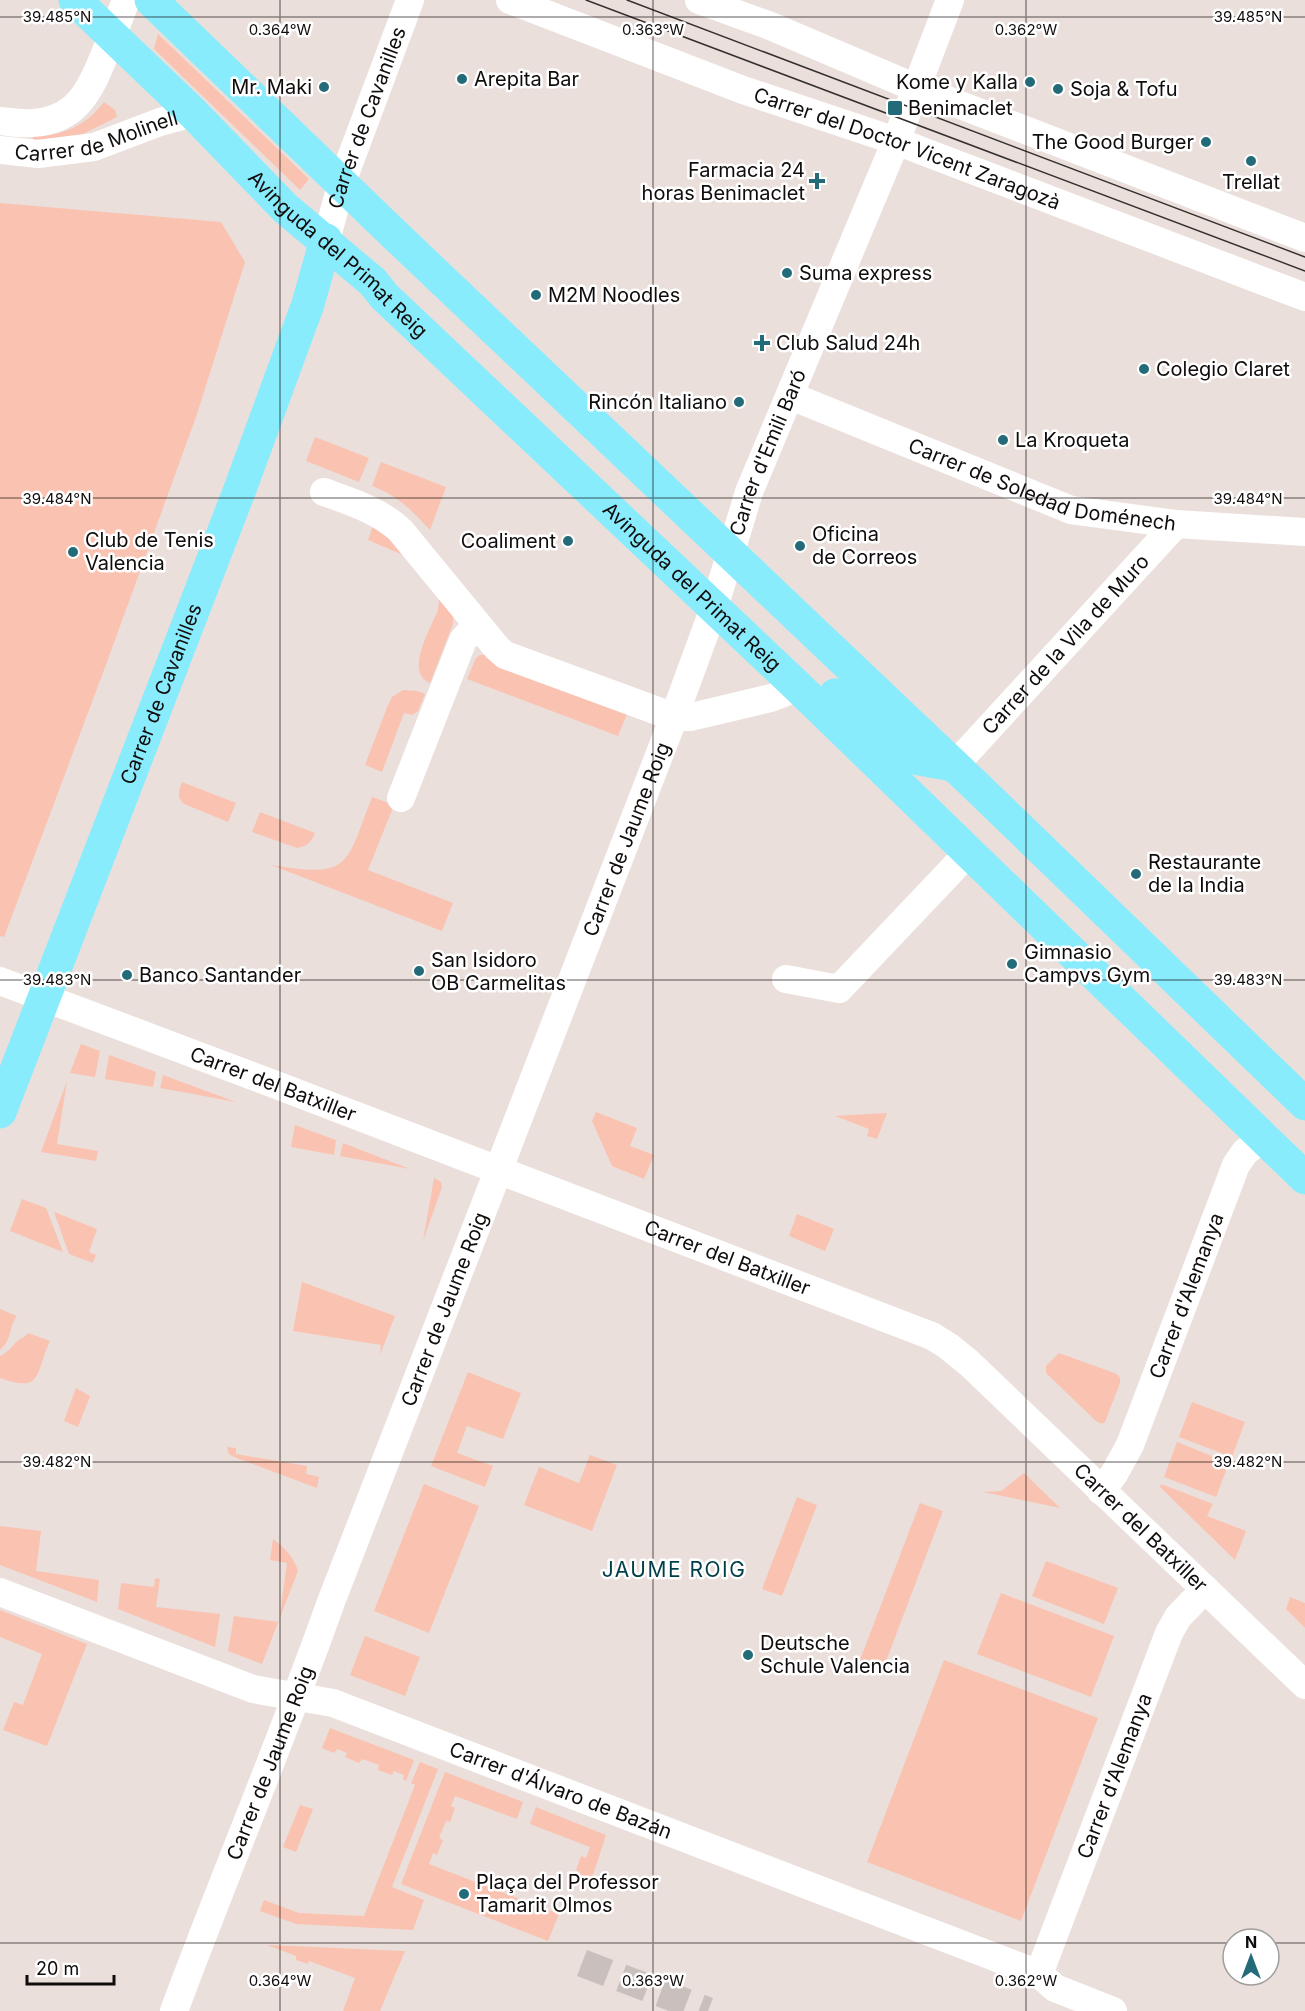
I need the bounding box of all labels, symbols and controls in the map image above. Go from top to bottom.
text: 39.485°N [23,7,91,26]
text: 39.485°N [1214,7,1282,26]
text: 0.364°W [249,20,312,39]
text: 0.363°W [622,20,684,39]
text: 0.362°W [995,20,1057,39]
street label: Carrer de Cavanilles [323,23,411,211]
place label: Arepita Bar [474,67,580,91]
place label: Kome y Kalla [896,70,1018,94]
marker: Arepita Bar [455,72,469,86]
place label: Mr. Maki [231,75,312,99]
marker: Kome y Kalla [1023,75,1037,89]
place label: Soja & Tofu [1070,77,1178,101]
marker: Mr. Maki [317,80,331,94]
street label: Carrer del Doctor Vicent Zaragozà [751,82,1064,215]
marker: Soja & Tofu [1051,82,1065,96]
place label: Benimaclet [908,96,1013,120]
marker: Benimaclet [886,99,904,117]
street label: Carrer de Molinell [14,106,180,166]
place label: The Good Burger [1032,130,1194,154]
marker: The Good Burger [1199,135,1213,149]
marker: Trellat [1244,154,1258,168]
place label: Farmacia 24 horas Benimaclet [642,158,805,205]
street label: Avinguda del Primat Reig [243,166,433,343]
place label: Trellat [1222,170,1280,194]
marker: Farmacia 24 horas Benimaclet [810,174,824,188]
place label: Suma express [799,261,932,285]
marker: Suma express [780,266,794,280]
place label: M2M Noodles [548,283,680,307]
marker: M2M Noodles [529,288,543,302]
place label: Club Salud 24h [776,331,920,355]
marker: Club Salud 24h [753,334,771,352]
place label: Colegio Claret [1156,357,1290,381]
marker: Colegio Claret [1137,362,1151,376]
street label: Carrer d'Emili Baró [724,366,811,539]
place label: Rincón Italiano [588,390,727,414]
marker: Rincón Italiano [732,395,746,409]
place label: La Kroqueta [1015,428,1129,452]
street label: Carrer de Soledad Doménech [905,433,1178,536]
marker: La Kroqueta [996,433,1010,447]
text: 39.484°N [22,489,92,508]
text: 39.484°N [1213,489,1283,508]
street label: Avinguda del Primat Reig [598,497,786,676]
place label: Oficina de Correos [812,522,917,569]
place label: Club de Tenis Valencia [85,528,214,575]
place label: Coaliment [461,529,556,553]
marker: Coaliment [561,534,575,548]
marker: Oficina de Correos [793,539,807,553]
marker: Club de Tenis Valencia [66,545,80,559]
street label: Carrer de la Vila de Muro [977,549,1154,739]
street label: Carrer de Cavanilles [115,600,207,788]
street label: Carrer de Jaume Roig [578,739,675,940]
place label: Restaurante de la India [1148,850,1261,897]
marker: Restaurante de la India [1129,867,1143,881]
place label: Gimnasio Campvs Gym [1024,940,1150,987]
place label: San Isidoro OB Carmelitas [431,948,566,995]
marker: Gimnasio Campvs Gym [1005,957,1019,971]
place label: Banco Santander [139,963,302,987]
marker: San Isidoro OB Carmelitas [412,964,426,978]
marker: Banco Santander [120,968,134,982]
text: 39.483°N [23,970,91,989]
text: 39.483°N [1214,970,1282,989]
street label: Carrer del Batxiller [187,1042,360,1127]
street label: Carrer de Jaume Roig [396,1209,493,1410]
street label: Carrer d'Alemanya [1144,1210,1229,1382]
street label: Carrer del Batxiller [641,1215,814,1300]
text: 39.482°N [23,1452,91,1471]
text: 39.482°N [1214,1452,1282,1471]
street label: Carrer del Batxiller [1069,1458,1213,1597]
district label: JAUME ROIG [602,1557,746,1582]
place label: Deutsche Schule Valencia [760,1631,910,1678]
marker: Deutsche Schule Valencia [741,1648,755,1662]
street label: Carrer de Jaume Roig [221,1663,319,1863]
street label: Carrer d'Alemanya [1072,1690,1157,1862]
street label: Carrer d'Álvaro de Bazán [446,1737,675,1844]
place label: Plaça del Professor Tamarit Olmos [476,1870,659,1917]
marker: Plaça del Professor Tamarit Olmos [457,1887,471,1901]
north arrow [1221,1927,1281,1987]
text: N [1245,1932,1257,1952]
scale bar [27,1948,114,1986]
text: 20 m [36,1958,79,1979]
text: 0.364°W [249,1971,312,1990]
text: 0.363°W [622,1971,684,1990]
text: 0.362°W [995,1971,1057,1990]

